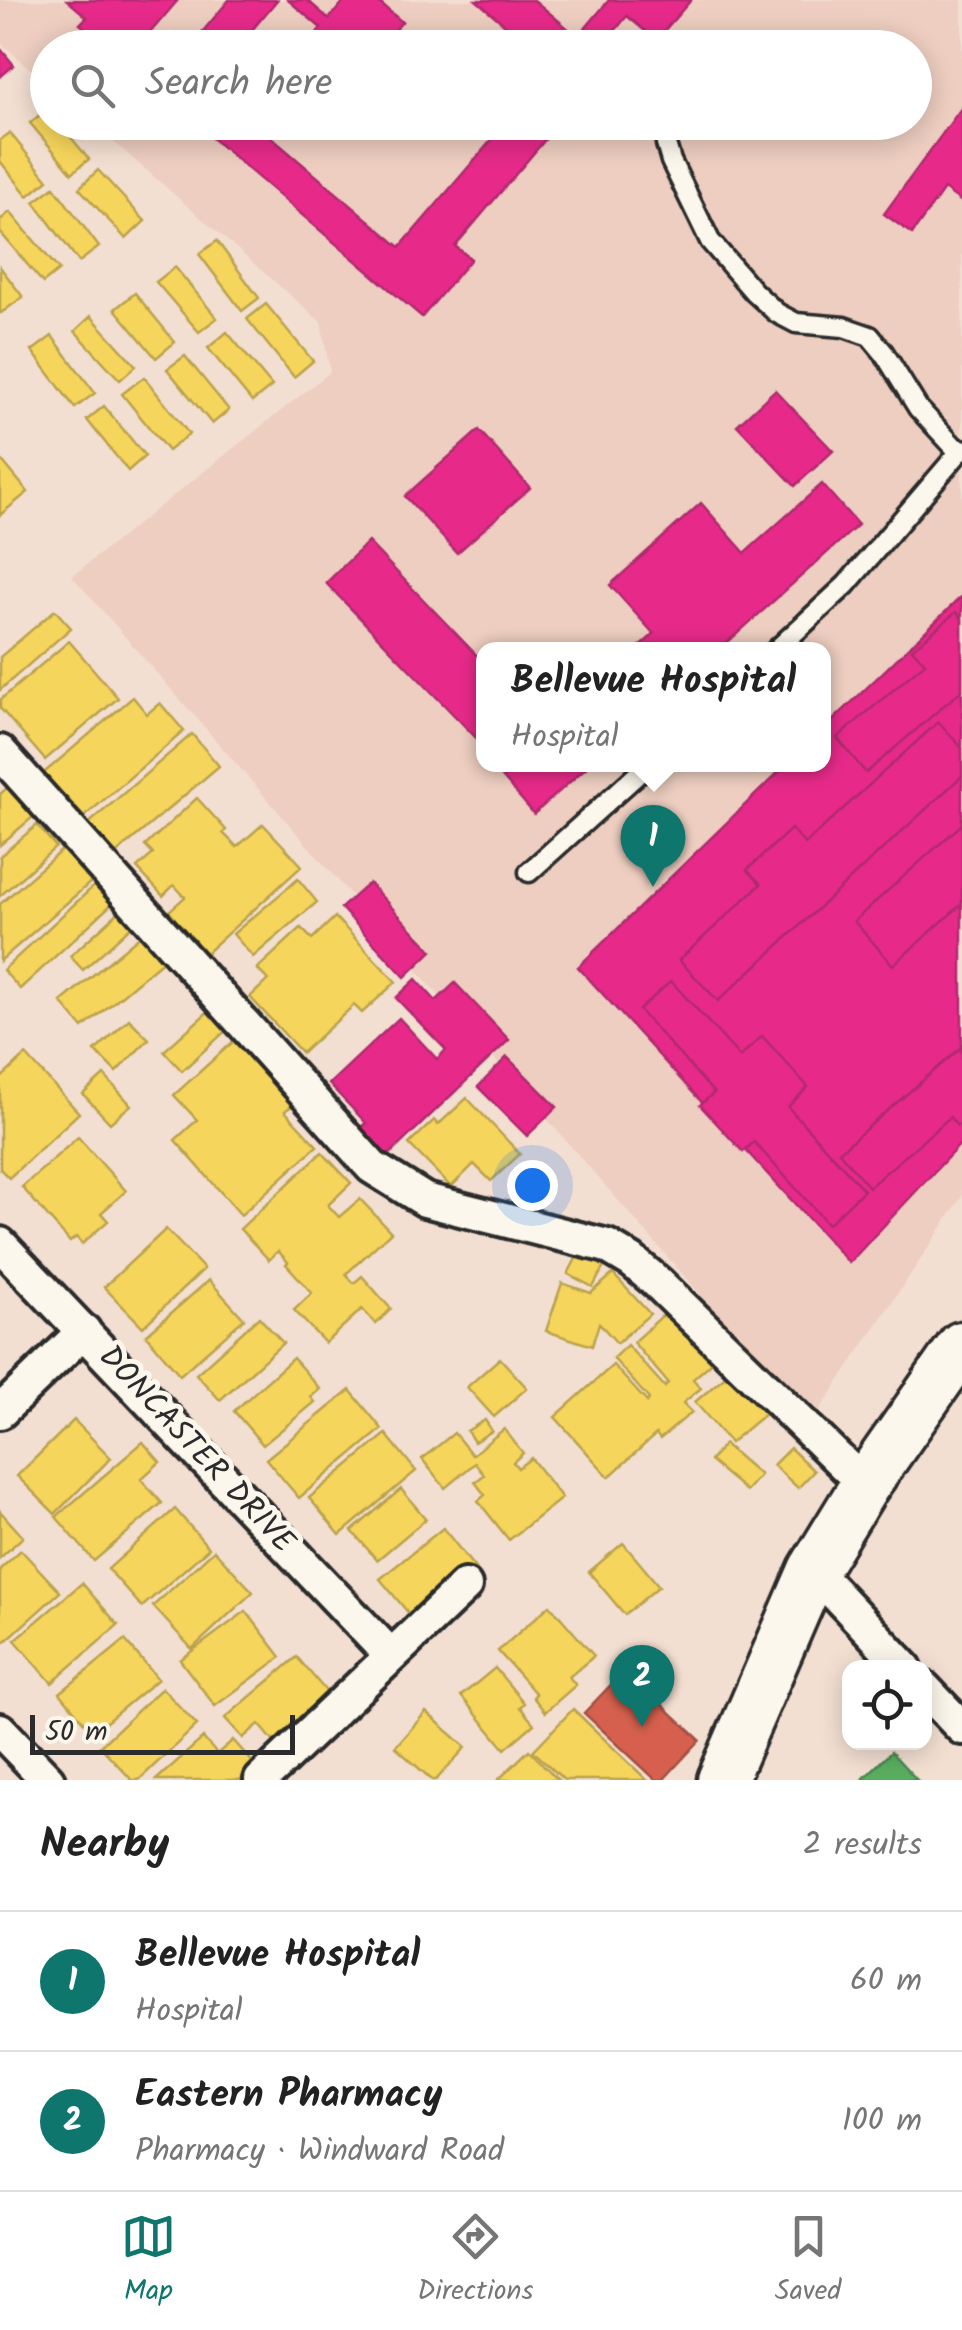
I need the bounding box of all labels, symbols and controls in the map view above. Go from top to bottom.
search box [30,30,932,140]
text: Search here [145,55,332,115]
icon: search [65,58,120,113]
popup [476,642,831,772]
text: Bellevue Hospital [511,652,796,712]
text: Hospital [511,712,618,763]
pin: 1 [620,804,686,887]
your location [507,1160,558,1211]
street label: DONCASTER DRIVE [85,1334,308,1567]
pin: 2 [610,1644,674,1727]
map controls [842,1660,932,1750]
button: locate [842,1660,932,1750]
scale bar [30,1710,295,1754]
text: 50 m [45,1710,108,1755]
text: Nearby [40,1812,169,1879]
text: 2 results [803,1820,922,1871]
text: Bellevue Hospital [135,1926,420,1986]
text: 1 [68,1956,77,2007]
text: 60 m [850,1956,922,2007]
text: Hospital [135,1986,243,2037]
text: Eastern Pharmacy [135,2066,442,2126]
text: 2 [63,2096,82,2147]
text: 100 m [842,2096,922,2147]
text: Pharmacy · Windward Road [135,2126,504,2177]
tab: Map [121,2209,176,2314]
tab: Directions [417,2209,533,2314]
tab: Saved [775,2209,841,2314]

